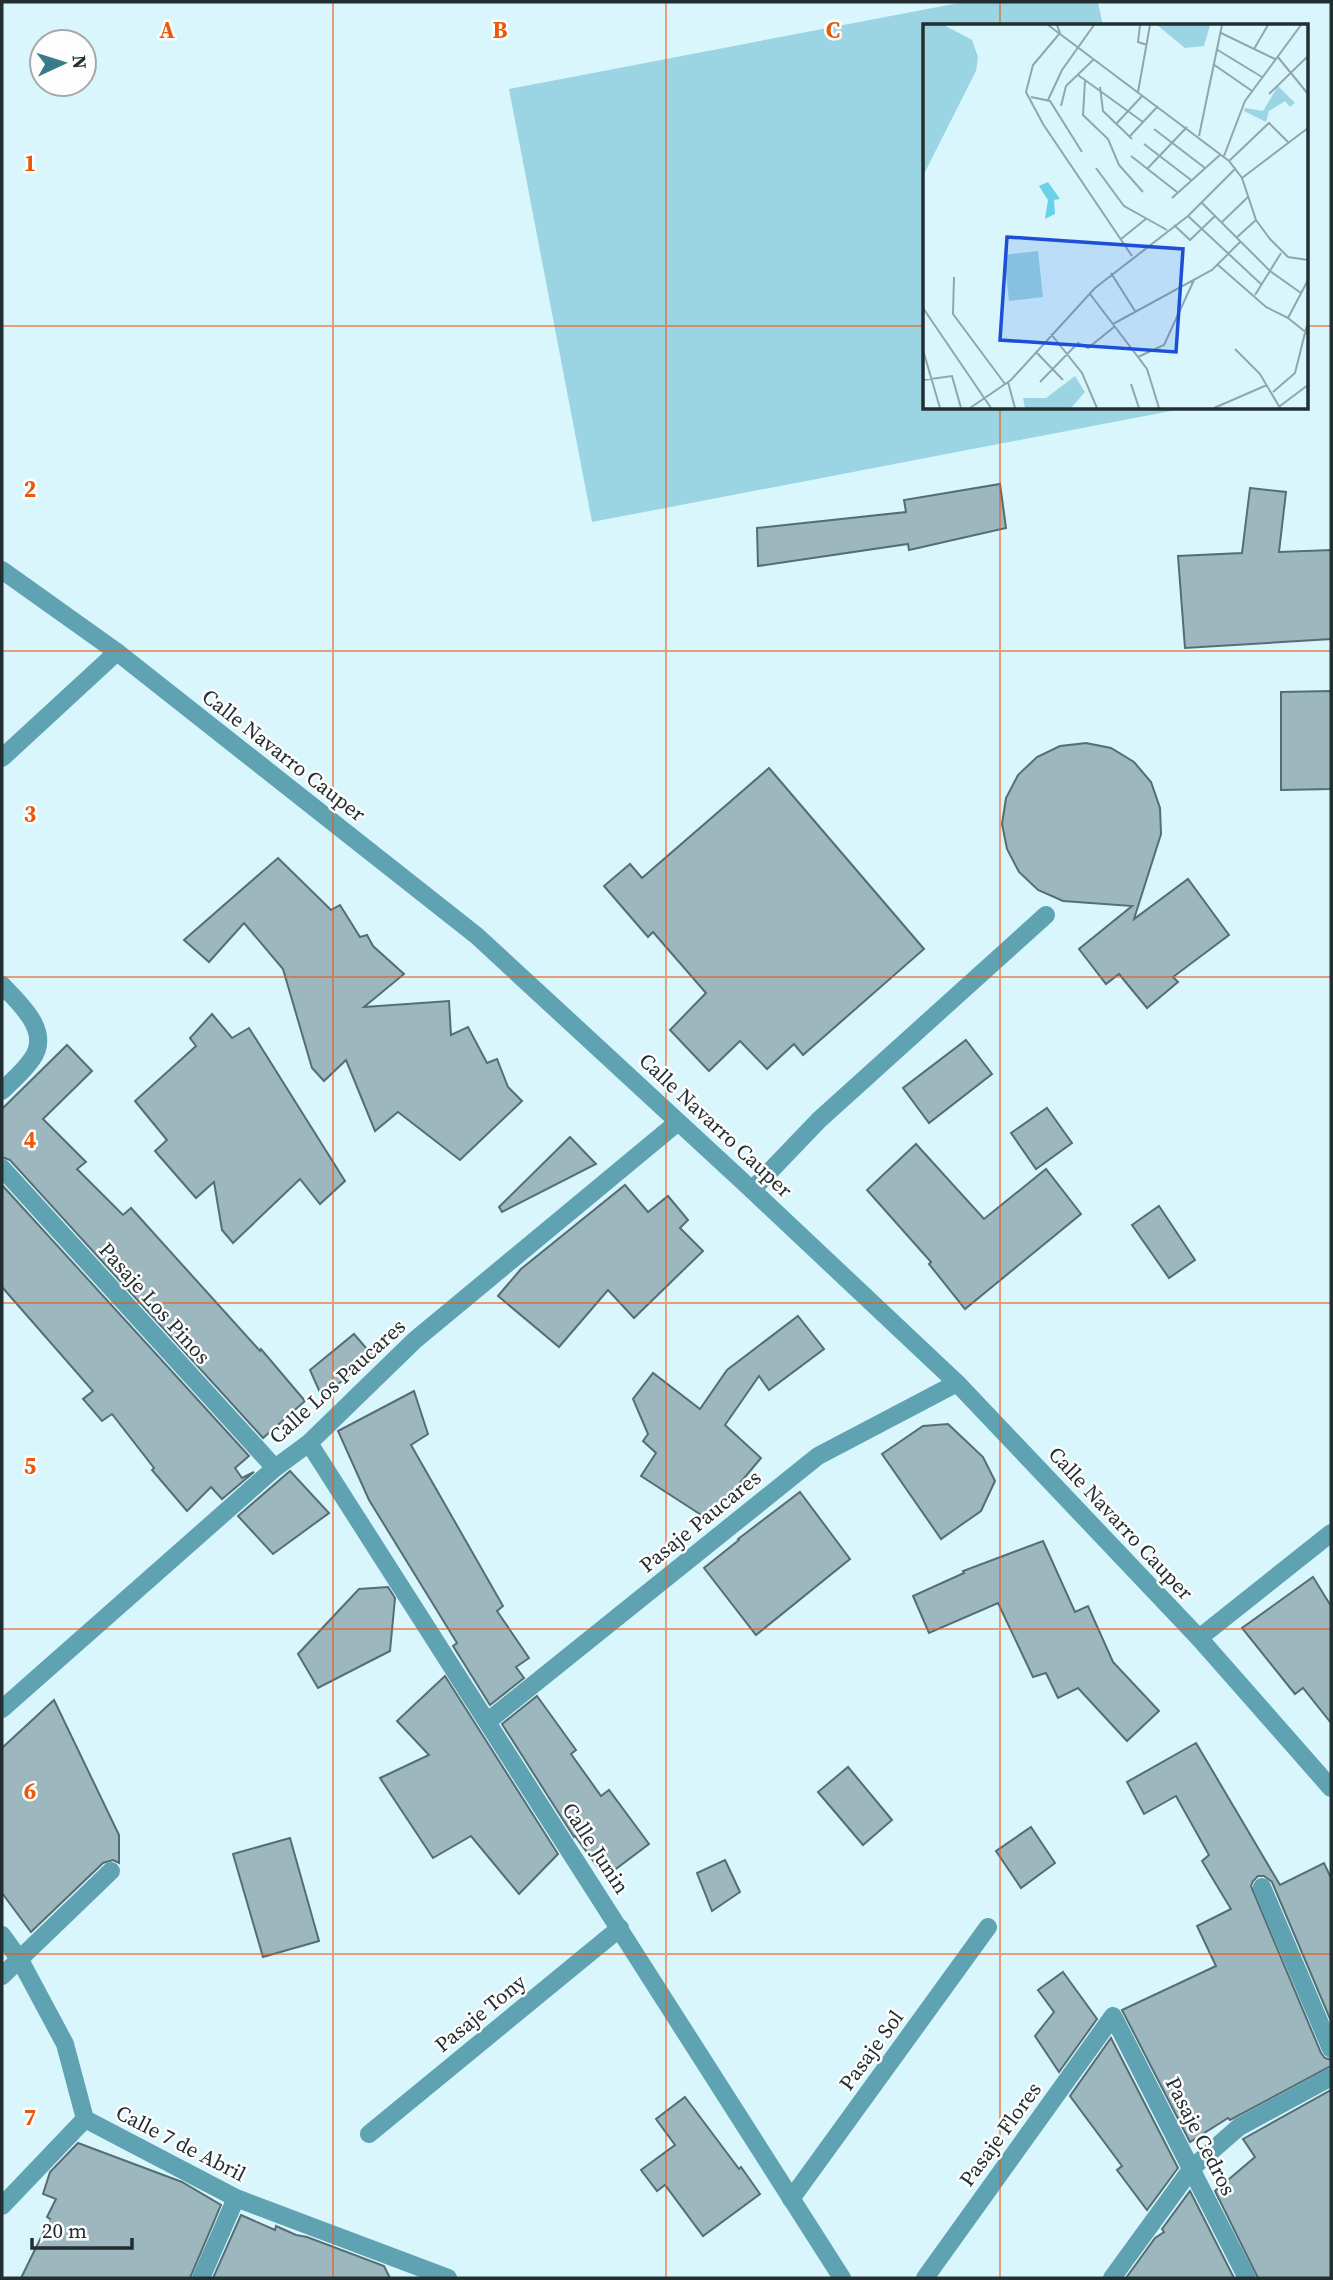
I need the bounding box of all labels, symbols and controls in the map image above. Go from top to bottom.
text: A [159,14,175,46]
text: B [493,14,508,46]
text: C [826,14,840,46]
inset map [923,24,1308,410]
north arrow [28,28,98,98]
text: N [67,54,93,70]
text: 1 [24,147,36,179]
text: 2 [24,473,36,505]
street label: Calle Navarro Cauper [196,682,372,828]
text: 3 [24,798,36,830]
street label: Calle Navarro Cauper [633,1046,799,1204]
text: 4 [24,1124,36,1156]
street label: Pasaje Los Pinos [93,1236,217,1370]
street label: Calle Los Paucares [262,1312,412,1450]
street label: Calle Navarro Cauper [1042,1440,1200,1606]
text: 5 [24,1450,36,1482]
street label: Pasaje Paucares [633,1463,767,1579]
text: 6 [24,1775,36,1807]
street label: Calle Junin [556,1797,636,1899]
street label: Pasaje Tony [428,1967,532,2059]
street label: Pasaje Sol [832,2004,910,2096]
street label: Pasaje Cedros [1159,2072,1243,2200]
street label: Pasaje Flores [952,2076,1048,2192]
street label: Calle 7 de Abril [111,2098,251,2188]
text: 7 [24,2101,36,2133]
scale bar [32,2206,131,2250]
text: 20 m [42,2216,87,2245]

